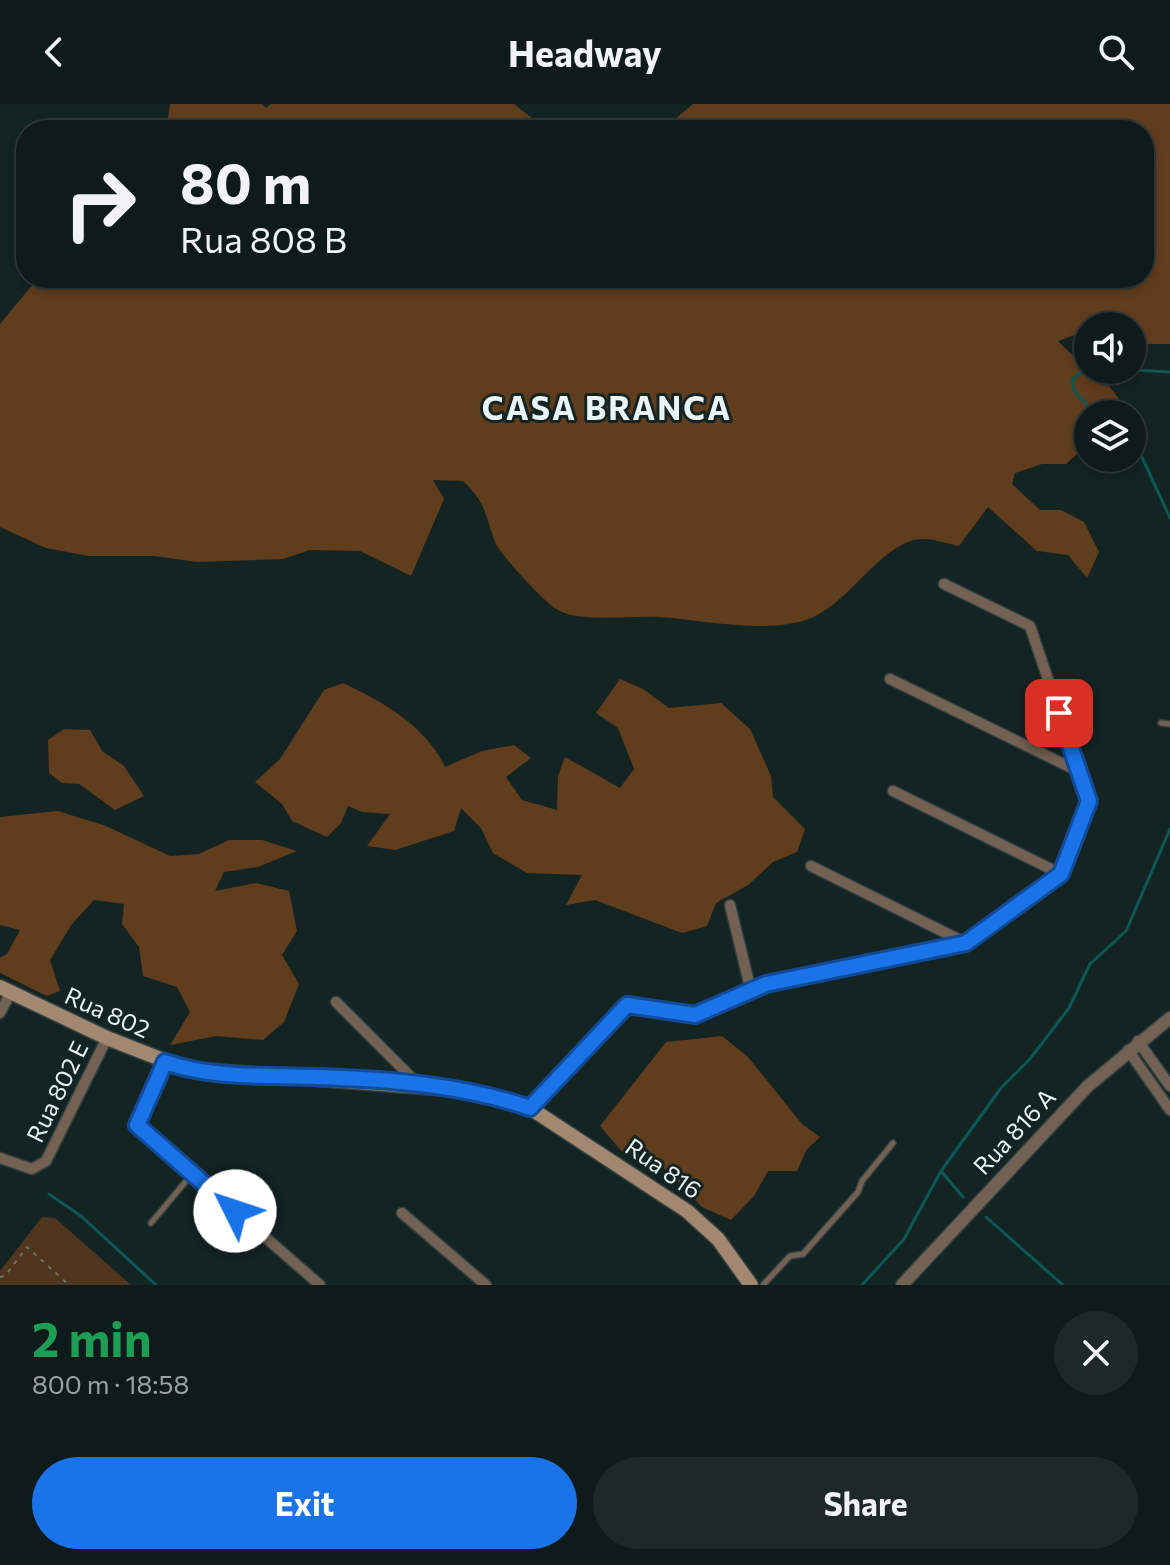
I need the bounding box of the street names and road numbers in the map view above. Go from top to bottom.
street label: Rua 802 [61,980,155,1043]
street label: Rua 802 E [20,1036,94,1147]
street label: Rua 816 A [967,1082,1061,1180]
street label: Rua 816 [620,1131,707,1204]

